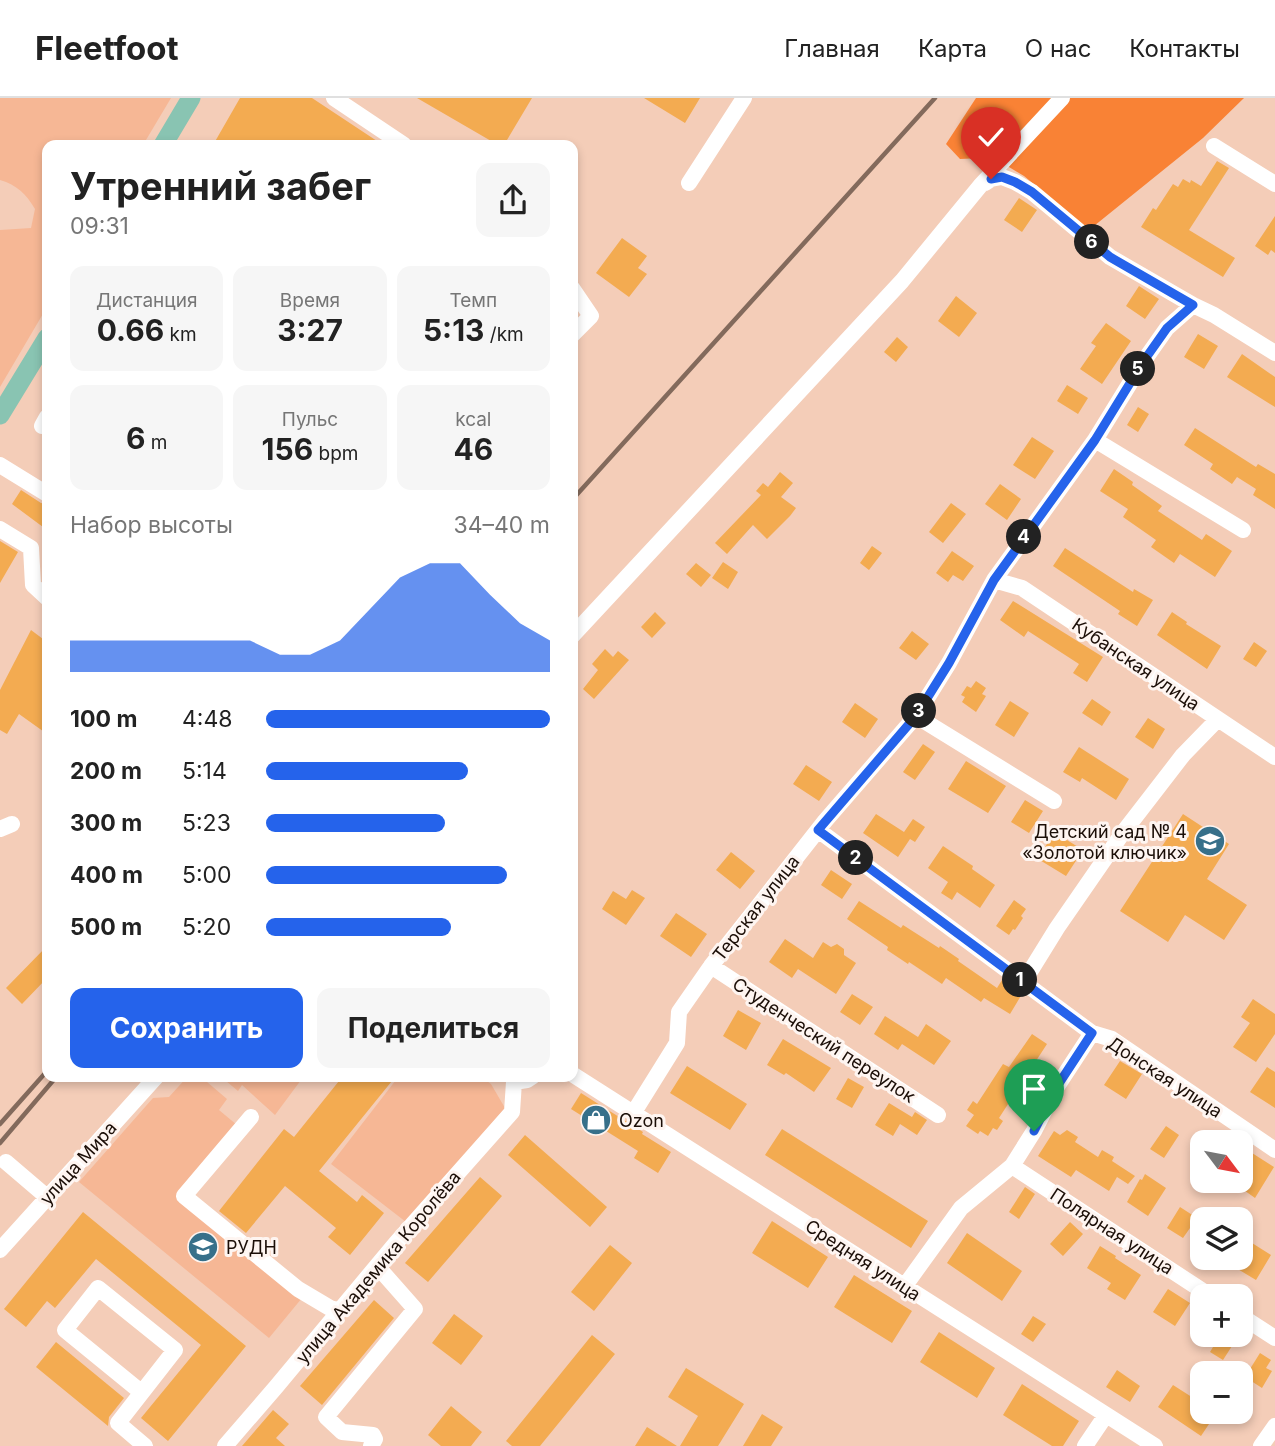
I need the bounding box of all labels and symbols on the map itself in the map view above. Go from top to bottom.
pin [961,107,1021,179]
pin: 6 [1074,225,1110,260]
pin: 5 [1120,352,1156,386]
pin: 4 [1006,520,1042,555]
street label: Кубанская улица [1068,614,1204,714]
pin: 3 [902,694,936,728]
place label: Детский сад № 4 «Золотой ключик» [1022,821,1187,863]
school or university icon: Детский сад № 4 «Золотой ключик» [1193,824,1227,858]
pin: 2 [838,840,874,876]
street label: Терская улица [708,851,804,965]
pin: 1 [1002,962,1038,998]
street label: Студенческий переулок [729,973,919,1107]
street label: Донская улица [1104,1032,1226,1122]
pin [1004,1059,1064,1131]
shop icon: Ozon [579,1103,613,1137]
place label: Ozon [619,1110,664,1131]
street label: улица Мира [35,1117,121,1209]
north arrow [1190,1130,1253,1194]
street label: улица Академика Королёва [291,1166,465,1368]
street label: Полярная улица [1047,1183,1177,1279]
street label: Средняя улица [802,1215,924,1305]
school or university icon: РУДН [186,1230,220,1264]
place label: РУДН [226,1237,277,1258]

